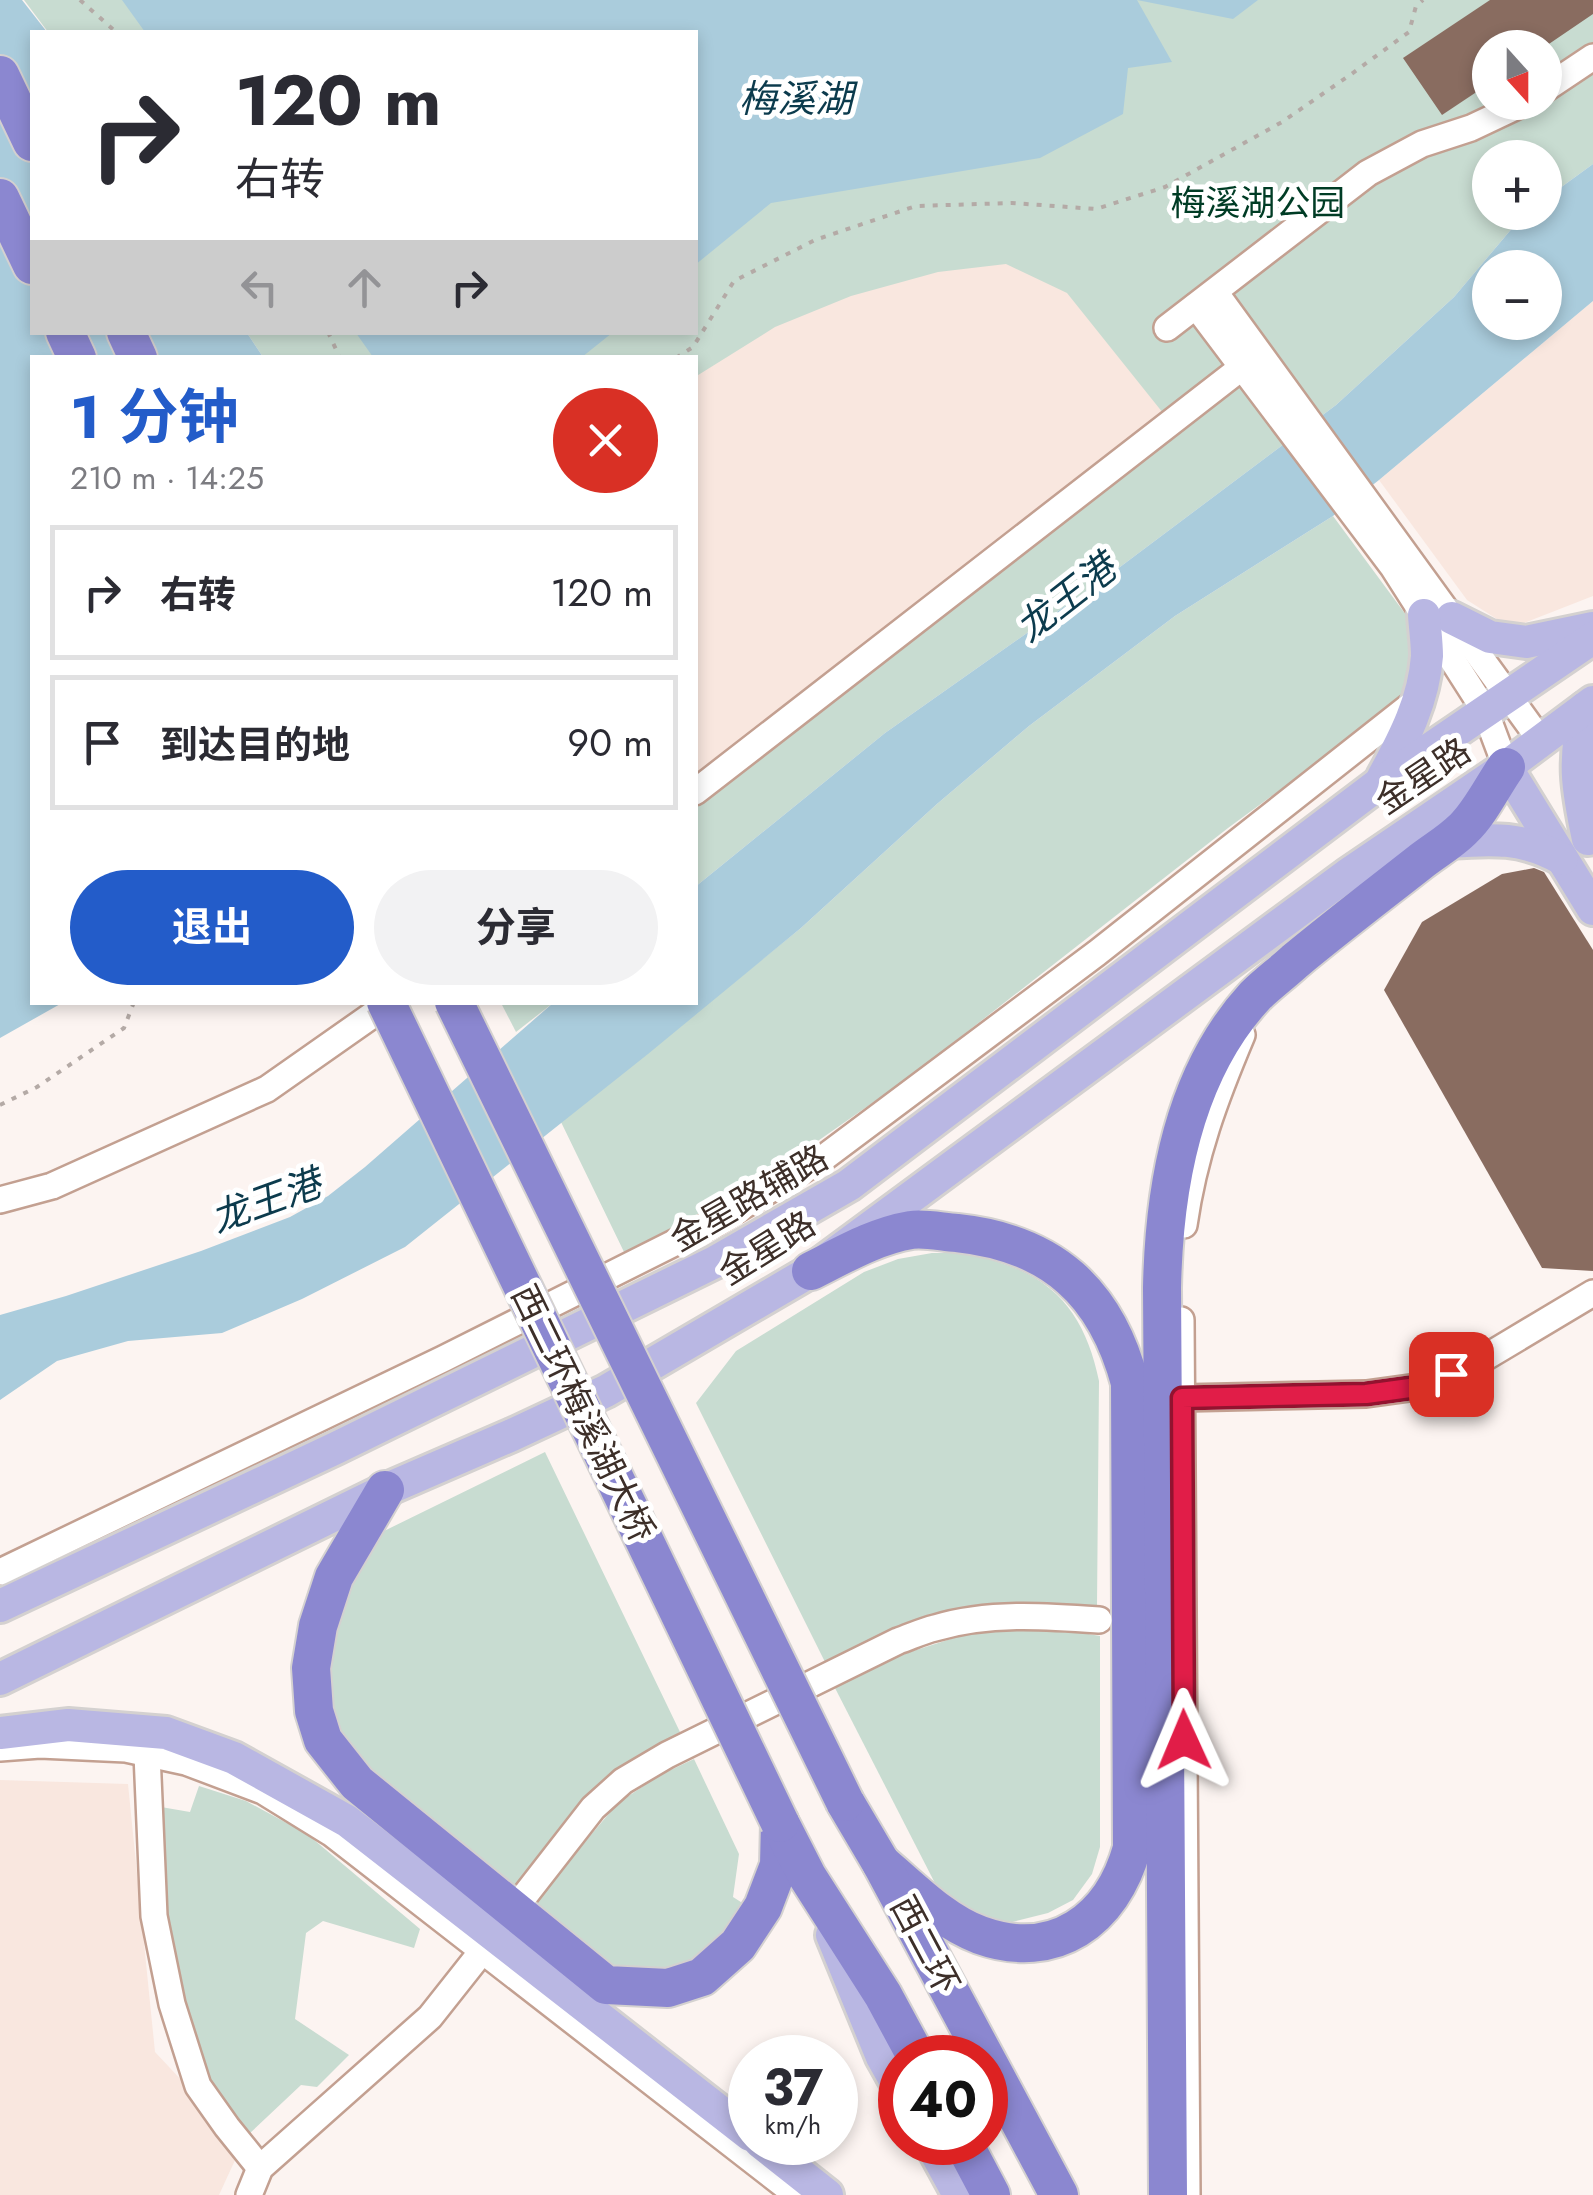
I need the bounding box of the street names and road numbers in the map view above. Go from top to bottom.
street label: 金星路 [1365,726,1481,826]
street label: 金星路辅路 [663,1136,835,1260]
street label: 金星路 [711,1202,823,1294]
street label: 西二环梅溪湖大桥 [499,1276,667,1550]
street label: 西二环 [878,1887,972,2003]

